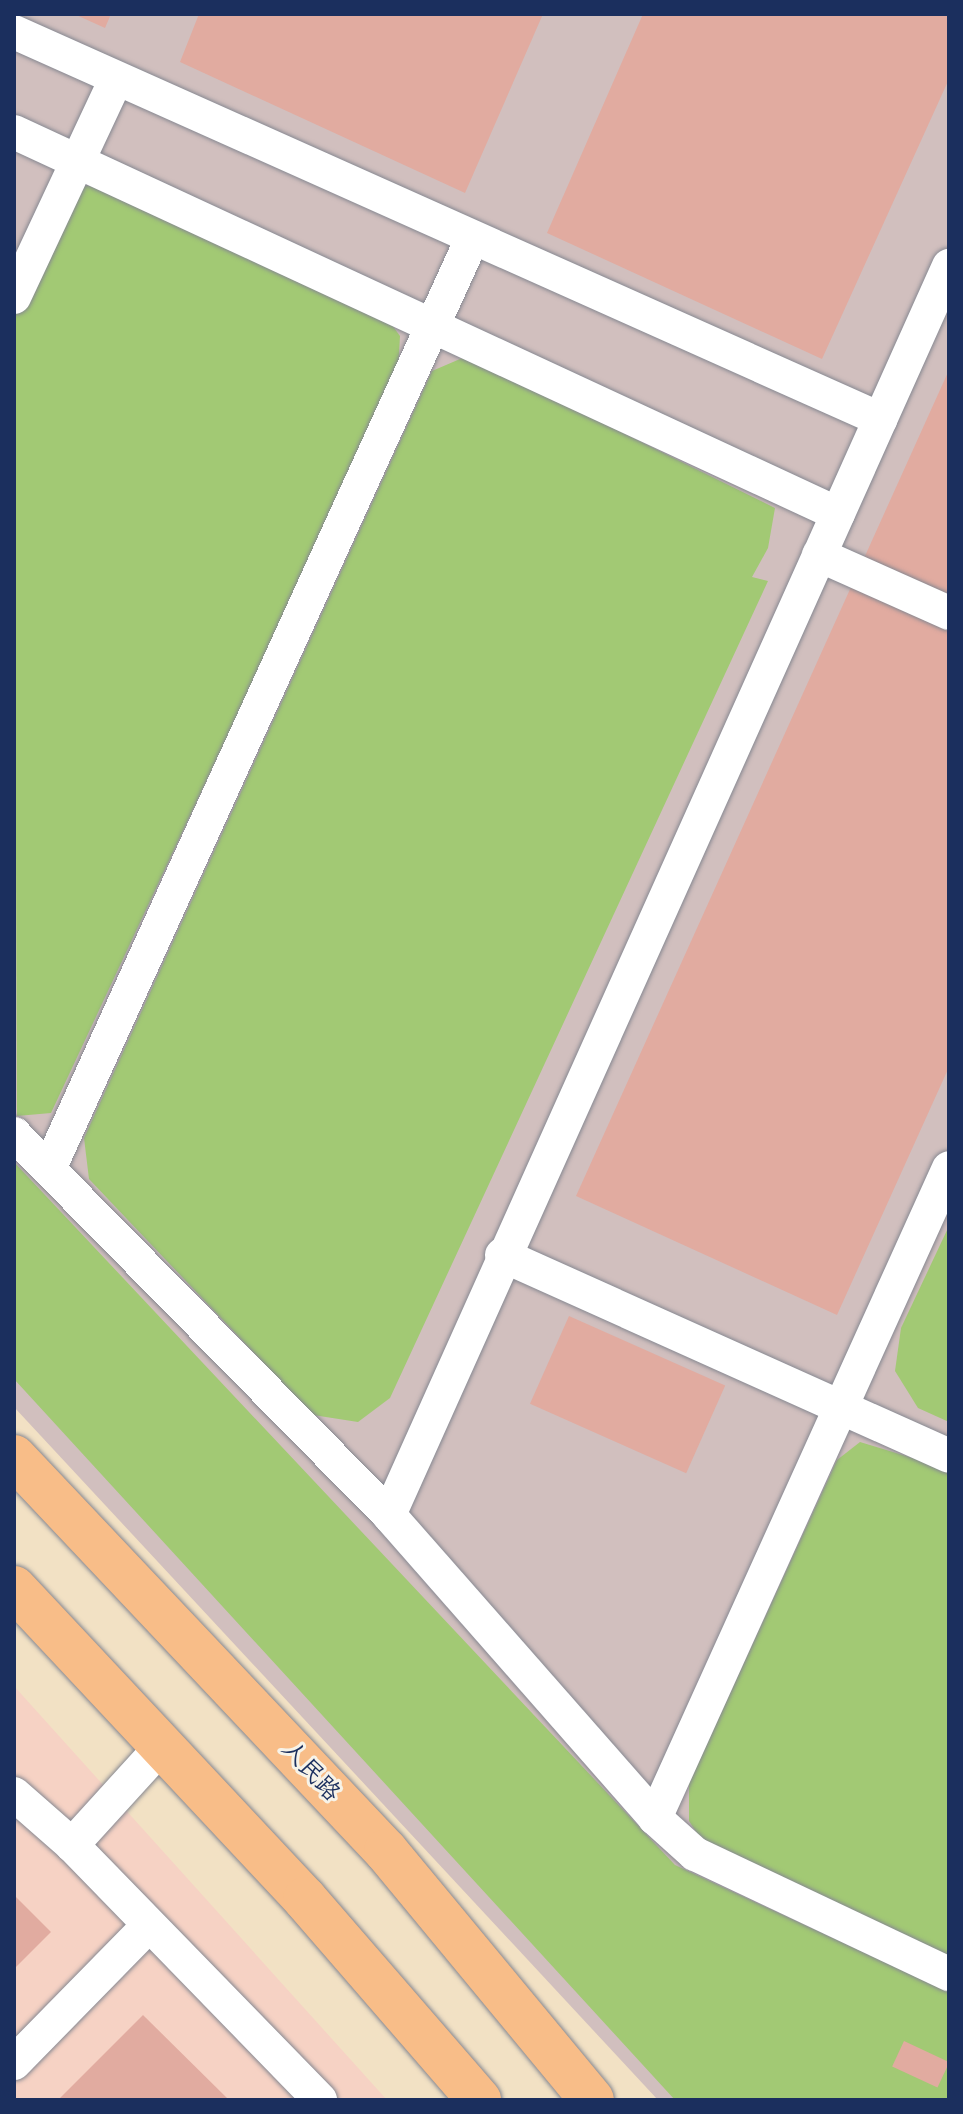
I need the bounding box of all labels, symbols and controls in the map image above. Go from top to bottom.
street label: 人民路 [276,1735,346,1807]

